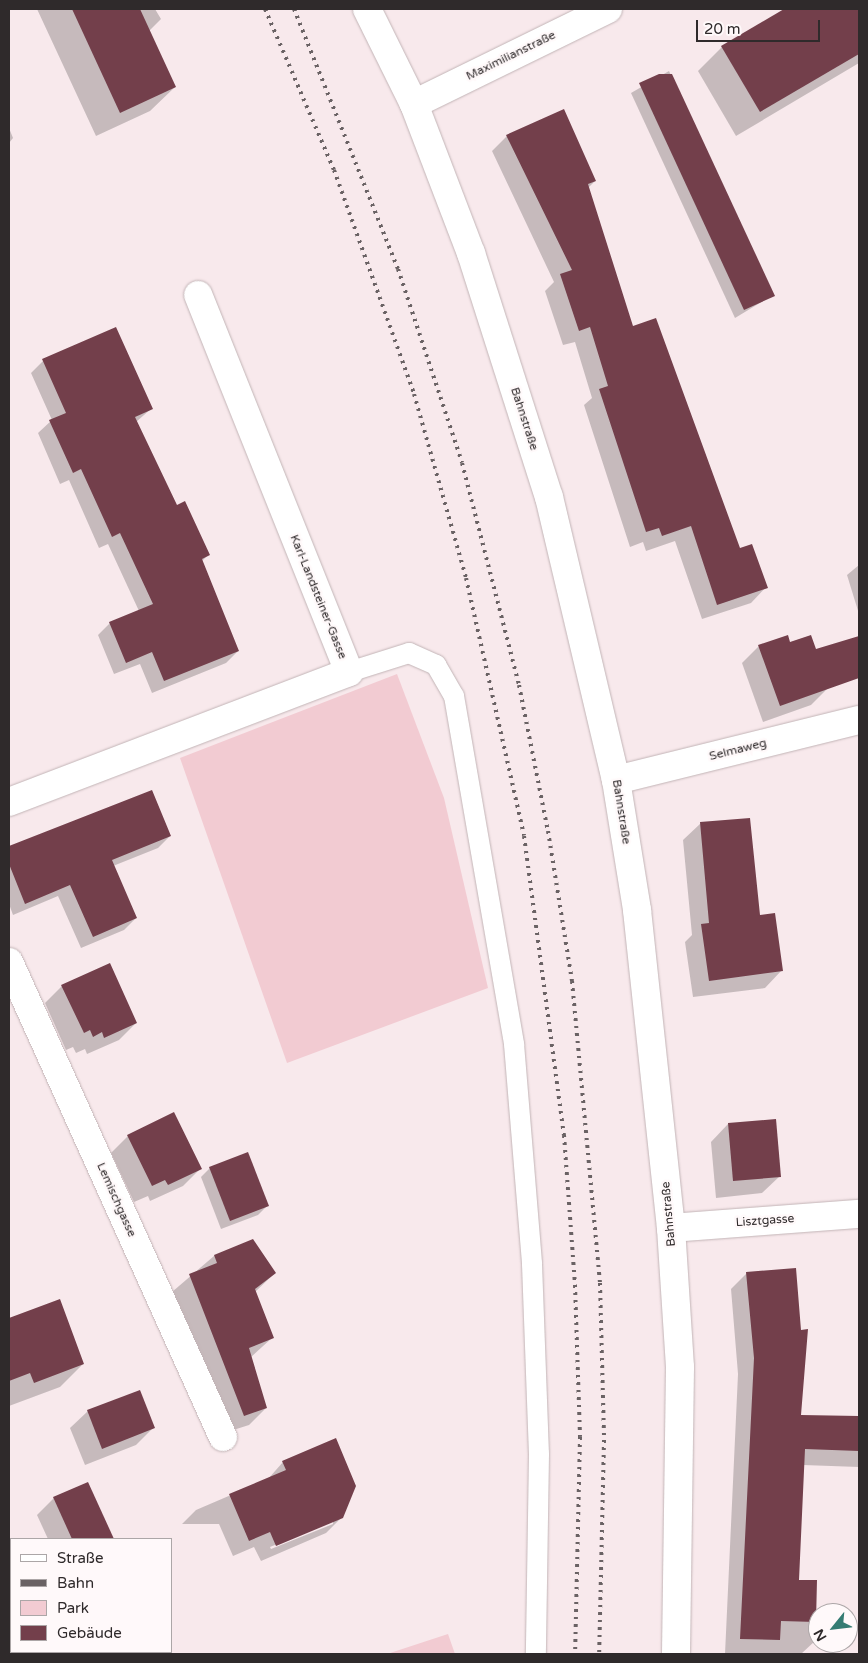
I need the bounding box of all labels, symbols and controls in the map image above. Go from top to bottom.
scale bar [698,10,822,42]
text: 20 m [704,20,741,38]
street label: Maximilianstraße [464,28,558,84]
street label: Bahnstraße [507,386,541,452]
street label: Karl-Landsteiner-Gasse [286,533,350,661]
street label: Selmaweg [708,736,768,764]
street label: Bahnstraße [609,779,633,845]
street label: Lemischgasse [93,1161,139,1239]
street label: Bahnstraße [659,1181,679,1247]
street label: Lisztgasse [735,1212,795,1230]
legend [10,1538,172,1653]
text: Straße [57,1549,103,1567]
text: Bahn [57,1574,94,1592]
text: Park [57,1599,89,1617]
north arrow [808,1603,858,1653]
text: Gebäude [57,1624,122,1642]
text: N [810,1626,830,1644]

